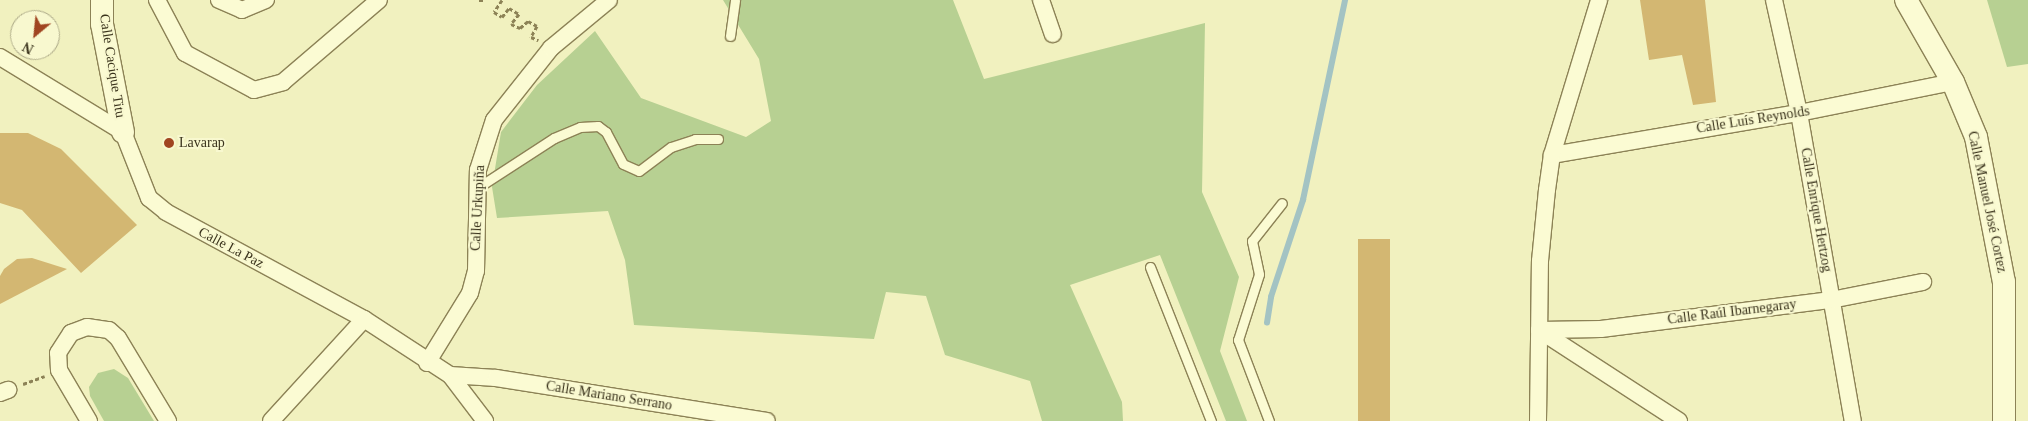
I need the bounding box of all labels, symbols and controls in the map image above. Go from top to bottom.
north arrow [10,10,60,60]
street label: Calle Cacique Titu [95,13,129,119]
text: N [20,39,36,57]
street label: Calle Luís Reynolds [1695,103,1811,137]
street label: Calle Manuel José Cortez [1964,130,2010,274]
place label: Lavarap [179,135,225,151]
marker: Lavarap [163,137,175,149]
street label: Calle Enrique Hertzog [1797,147,1835,273]
street label: Calle Urkupiña [467,165,489,251]
street label: Calle La Paz [195,224,267,272]
street label: Calle Raúl Ibarnegaray [1667,296,1797,328]
street label: Calle Mariano Serrano [545,378,673,414]

